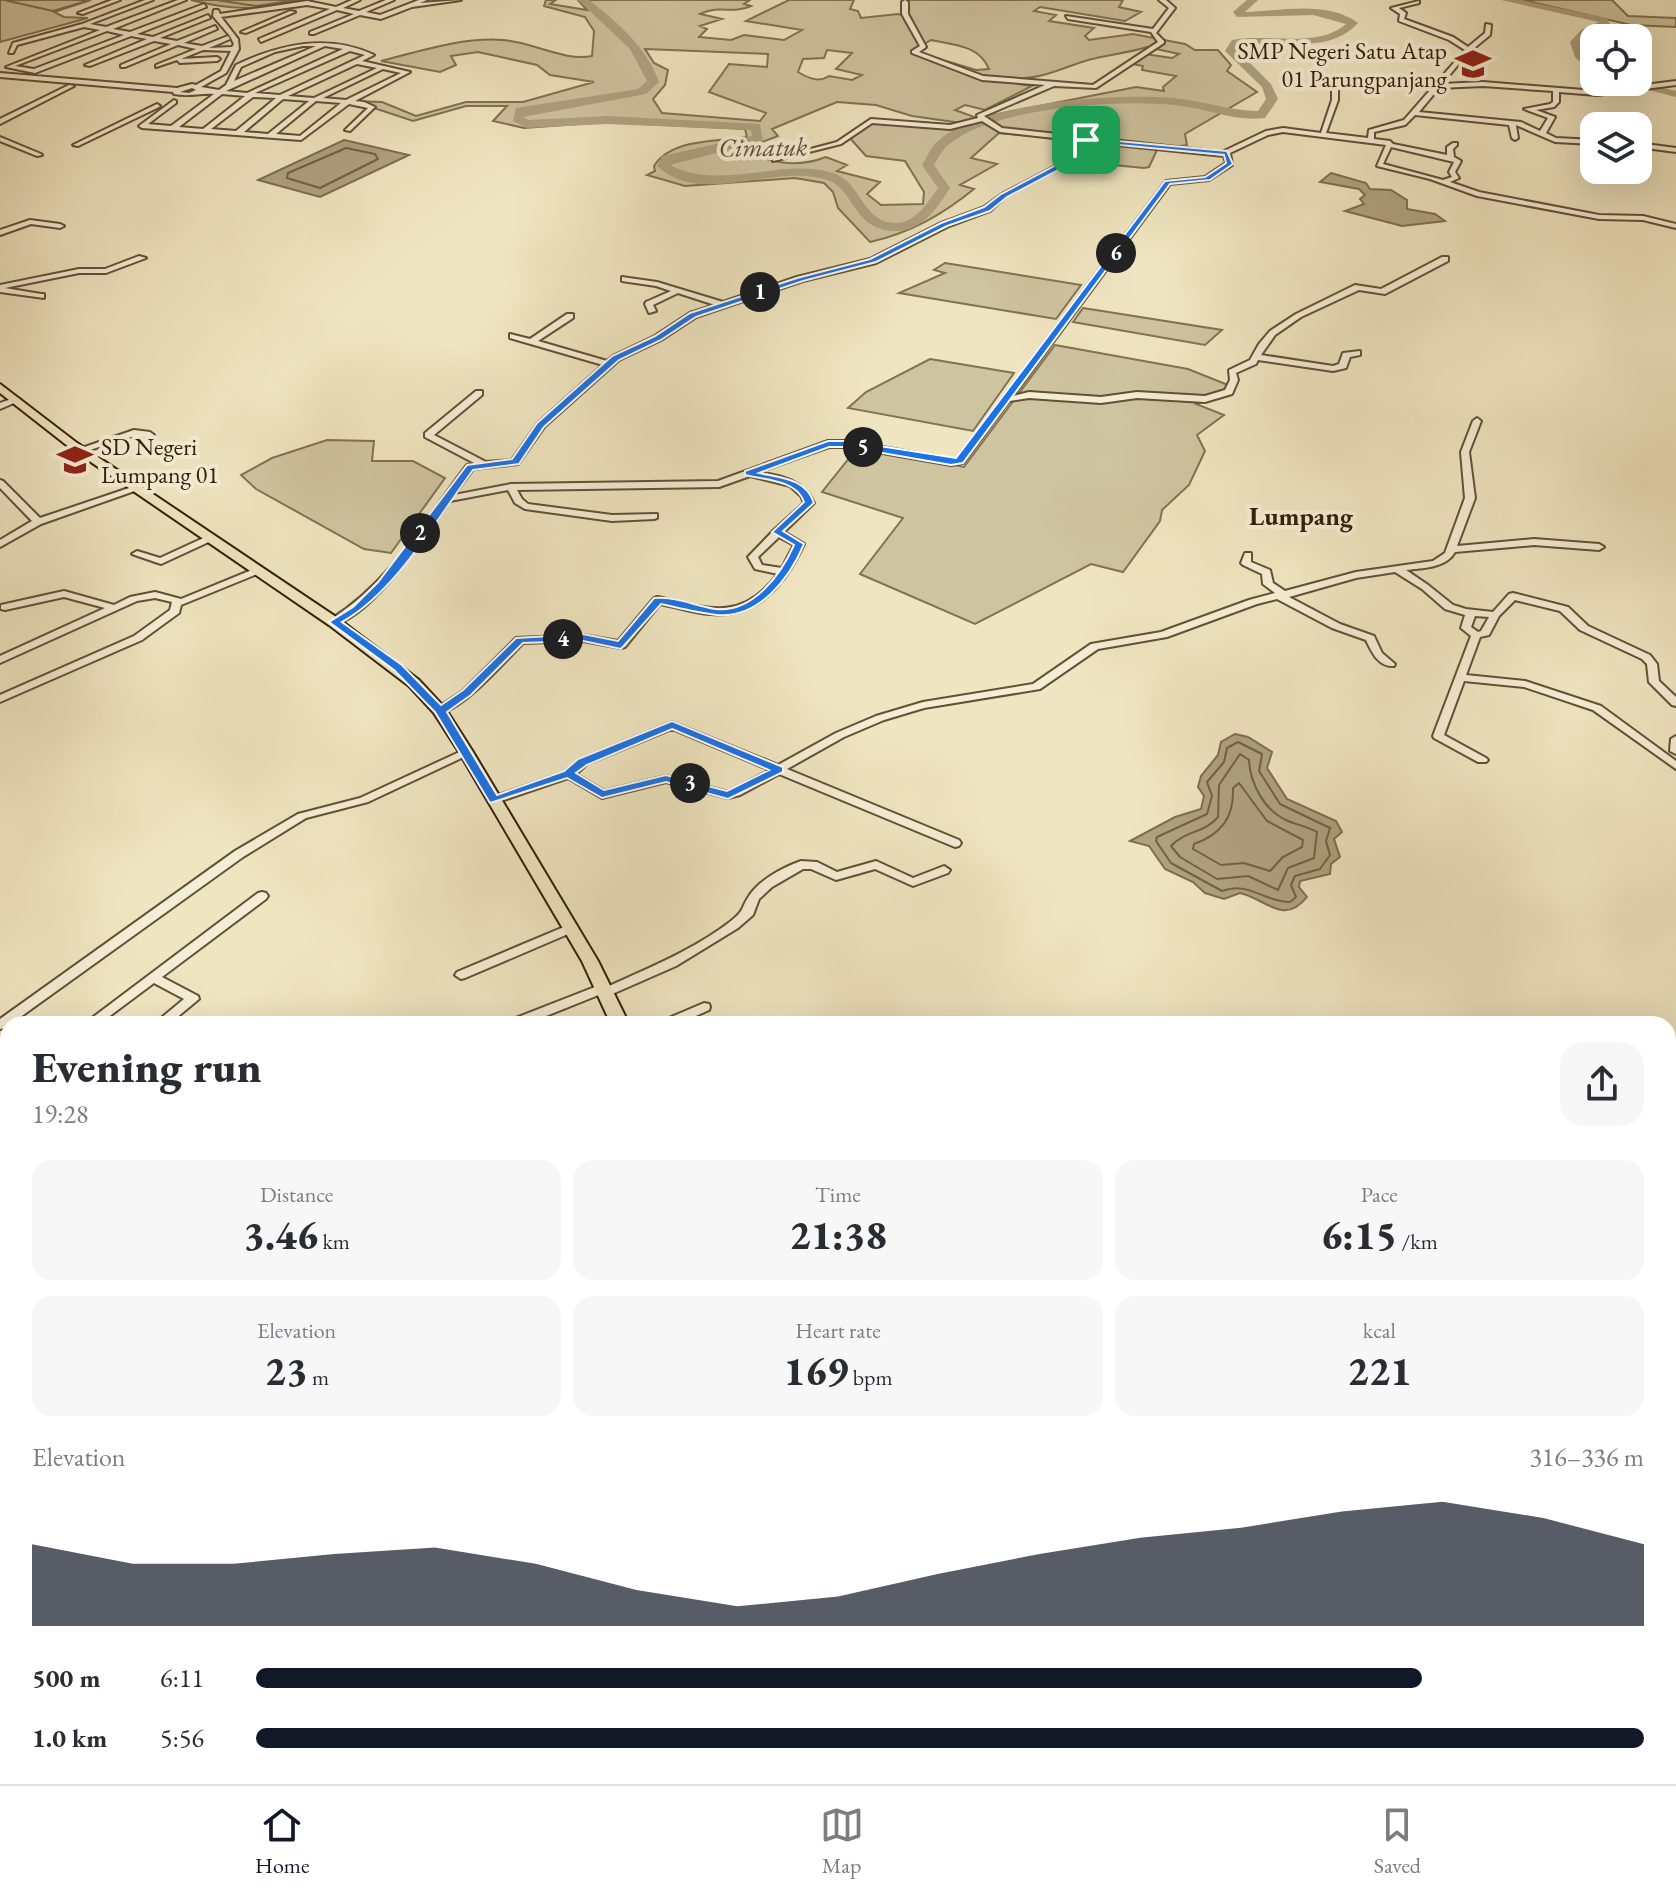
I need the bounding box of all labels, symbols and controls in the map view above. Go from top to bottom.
map controls [1580,24,1652,184]
button: locate [1580,24,1652,96]
place label: SMP Negeri Satu Atap 01 Parungpanjang [1237,35,1448,94]
school or university icon: SMP Negeri Satu Atap 01 Parungpanjang [1454,45,1492,83]
pin [1052,106,1120,174]
button: layers [1580,112,1652,184]
icon: arrive [1064,118,1108,162]
water label: Cimatuk [718,129,808,165]
pin: 6 [1096,233,1136,273]
text: 6 [1110,238,1122,267]
pin: 1 [740,272,780,312]
text: 1 [754,277,766,306]
pin: 5 [843,427,883,467]
place label: SD Negeri Lumpang 01 [101,431,219,490]
text: 5 [857,432,869,461]
school or university icon: SD Negeri Lumpang 01 [56,441,94,479]
district label: Lumpang [1249,499,1354,533]
pin: 2 [400,513,440,553]
text: 2 [414,518,426,547]
pin: 4 [543,619,583,659]
text: 4 [557,624,569,653]
pin: 3 [670,763,710,803]
text: 3 [684,768,696,797]
text: Evening run [32,1038,262,1095]
button: share [1560,1042,1644,1126]
text: 19:28 [32,1097,88,1131]
text: Distance [260,1180,333,1209]
text: Time [815,1180,861,1209]
text: Pace [1361,1180,1398,1209]
text: 3.46 [243,1209,318,1261]
text: 21:38 [789,1209,887,1261]
text: 6:15 [1321,1209,1397,1261]
text: km [318,1227,350,1256]
text: /km [1397,1227,1438,1256]
text: Elevation [257,1316,336,1345]
text: Heart rate [795,1316,881,1345]
text: kcal [1363,1316,1396,1345]
text: 23 [264,1345,308,1397]
text: 169 [783,1345,848,1397]
text: 221 [1347,1345,1412,1397]
text: m [308,1363,329,1392]
text: bpm [848,1363,893,1392]
text: Elevation [32,1440,126,1474]
text: 316–336 m [1529,1440,1644,1474]
text: 500 m [32,1661,100,1695]
text: 6:11 [160,1661,204,1695]
text: 1.0 km [32,1721,107,1755]
text: 5:56 [160,1721,204,1755]
tab: Home [255,1803,309,1880]
tab: Map [820,1803,864,1880]
tab: Saved [1374,1803,1421,1880]

